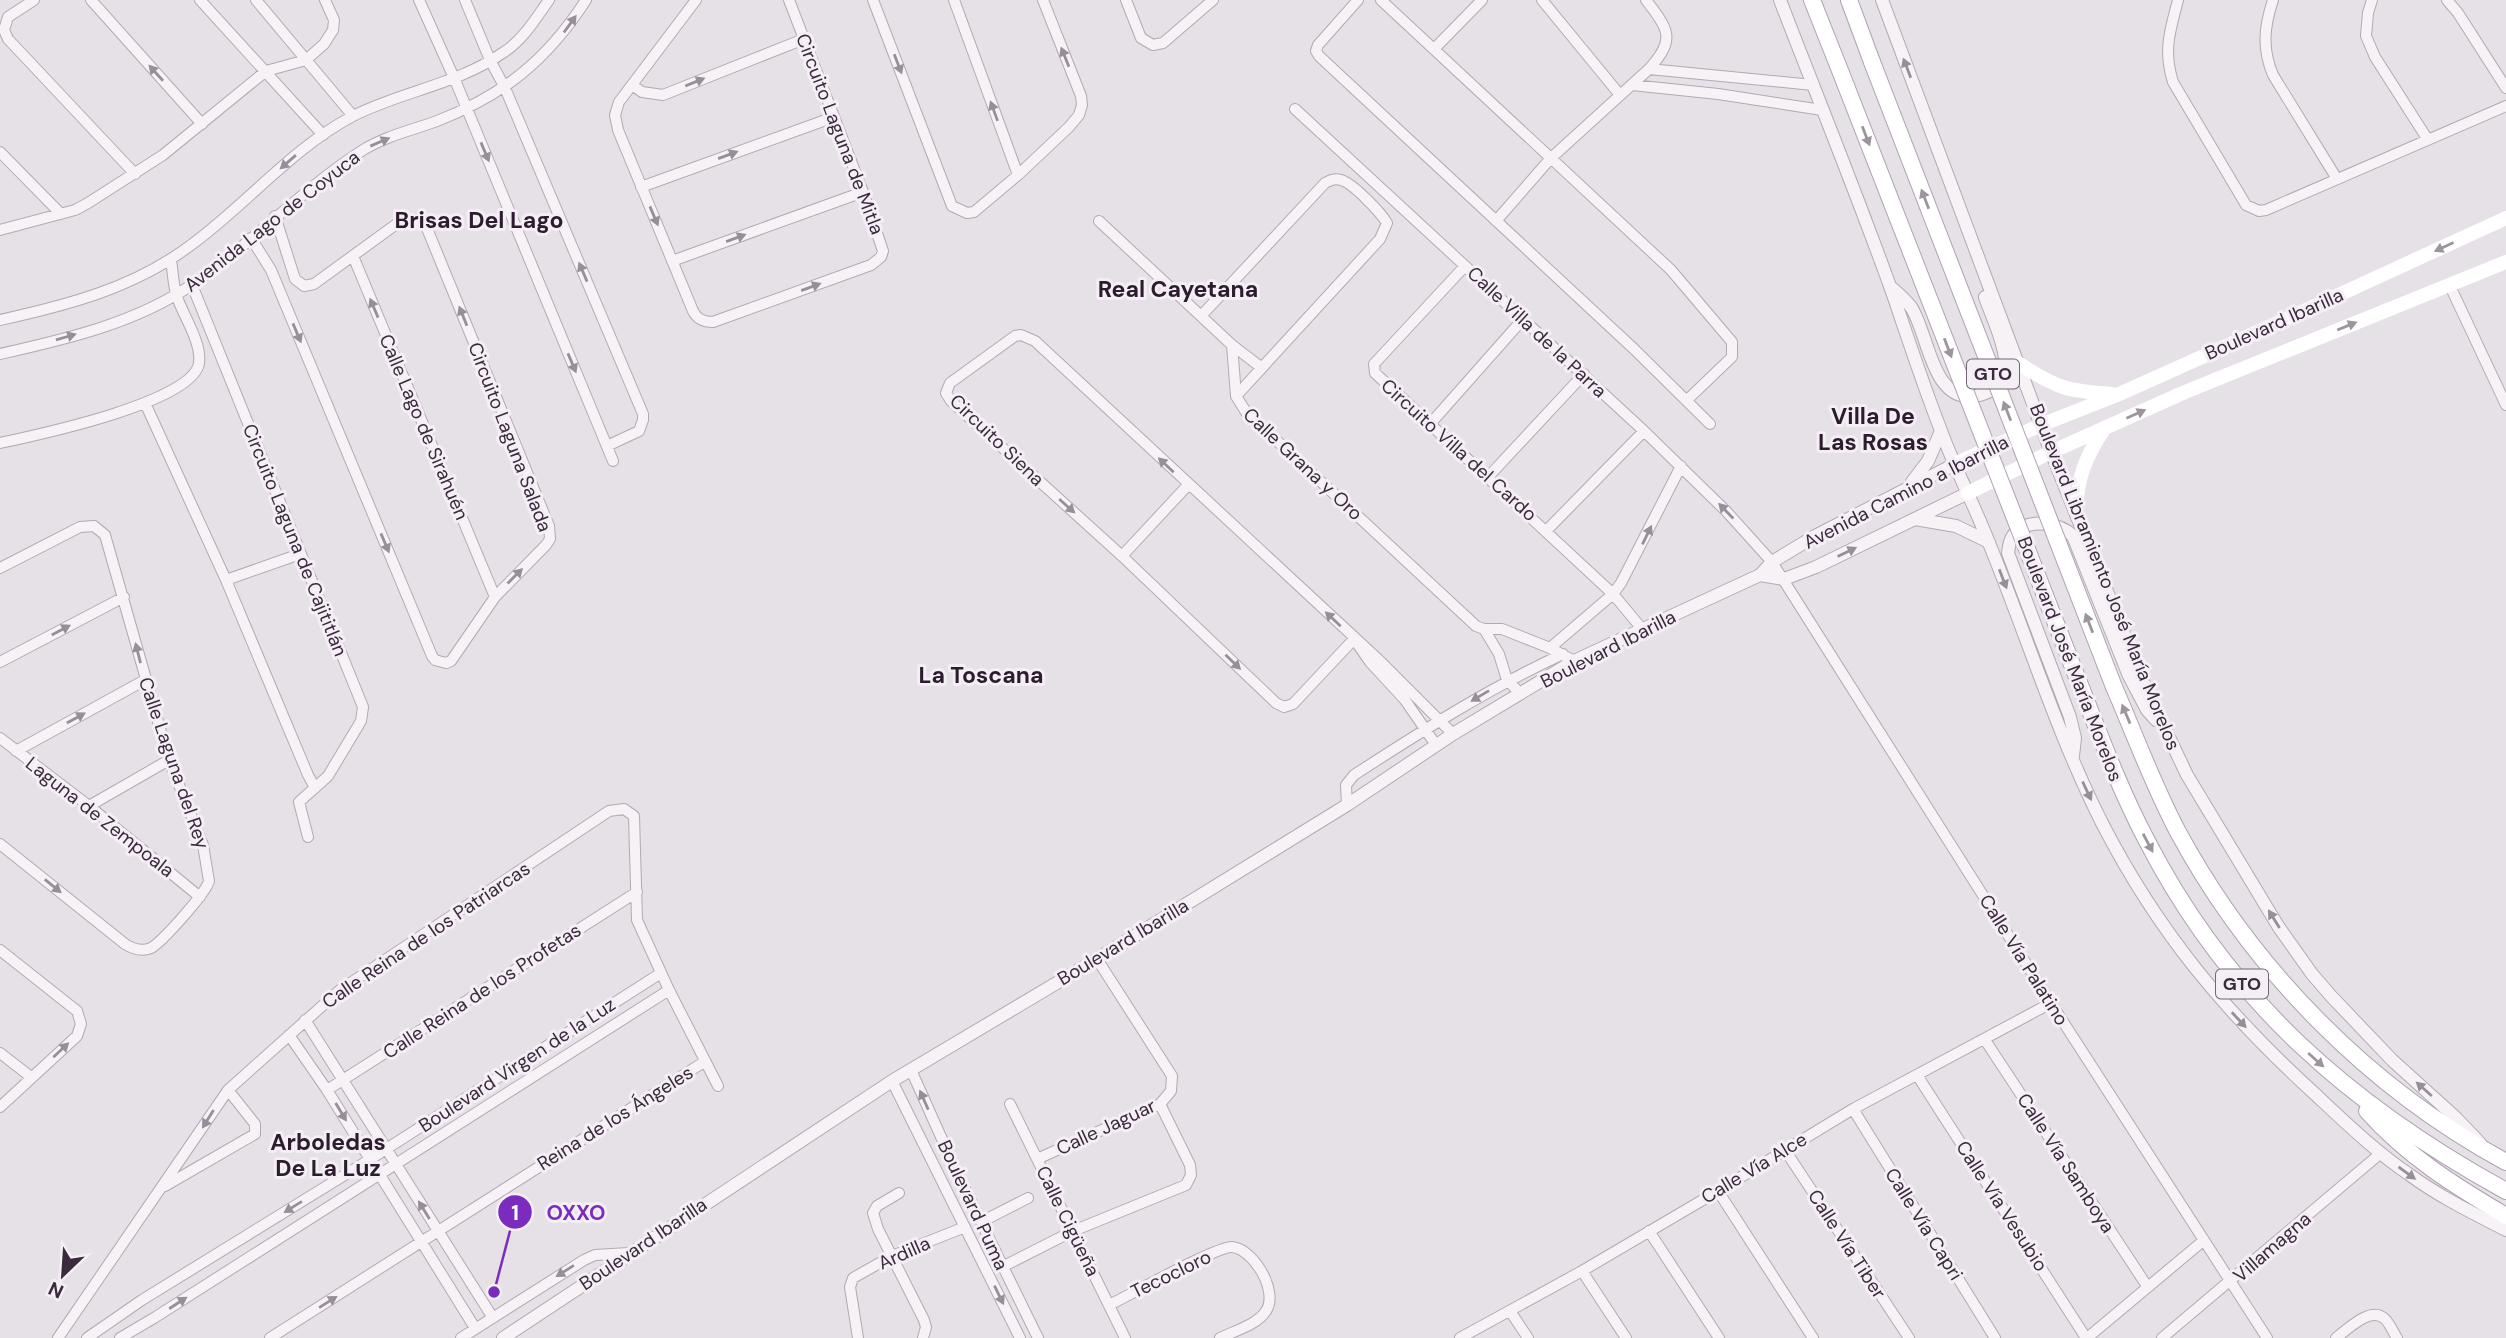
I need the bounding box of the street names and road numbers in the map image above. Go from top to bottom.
street label: Circuito Laguna de Mitla [790,30,890,238]
street label: Avenida Lago de Coyuca [179,145,365,297]
street label: Calle Villa de la Parra [1462,261,1612,403]
street label: Boulevard Ibarilla [2201,282,2347,366]
street label: Calle Lago de Sirahuén [374,330,474,524]
street label: Circuito Laguna Salada [462,339,558,535]
road number: GTO [1967,360,2019,388]
street label: Circuito Villa del Cardo [1376,373,1542,527]
street label: Circuito Siena [944,389,1050,491]
street label: Boulevard Libramiento José María Morelos [2024,400,2186,754]
street label: Calle Grana y Oro [1238,402,1368,526]
street label: Circuito Laguna de Cajititlán [237,420,353,660]
street label: Avenida Camino a Ibarrilla [1799,429,2013,555]
street label: Boulevard José María Morelos [2012,533,2128,785]
street label: Boulevard Ibarilla [1536,604,1680,694]
street label: Calle Laguna del Rey [133,674,215,853]
street label: Laguna de Zempoala [21,751,179,883]
street label: Calle Reina de los Patriarcas [317,856,535,1014]
street label: Calle Vía Palatino [1974,890,2074,1030]
street label: Boulevard Ibarilla [1053,893,1193,991]
street label: Calle Reina de los Profetas [378,918,586,1064]
road number: GTO [2216,970,2268,999]
street label: Boulevard Virgen de la Luz [414,992,620,1138]
street label: Reina de los Ángeles [532,1060,698,1176]
street label: Calle Vía Samboya [2012,1088,2120,1238]
street label: Calle Jaguar [1052,1093,1160,1161]
street label: Calle Vía Alce [1697,1127,1811,1209]
street label: Boulevard Puma [932,1136,1014,1274]
street label: Calle Vía Vesubio [1950,1136,2054,1276]
street label: Calle Cigüeña [1030,1162,1106,1280]
street label: Calle Vía Capri [1879,1163,1969,1285]
street label: Calle Vía Tiber [1802,1185,1892,1303]
street label: Boulevard Ibarilla [574,1192,712,1296]
street label: Villamagna [2228,1206,2316,1288]
street label: Ardilla [874,1230,934,1276]
street label: Tecocloro [1127,1244,1215,1304]

